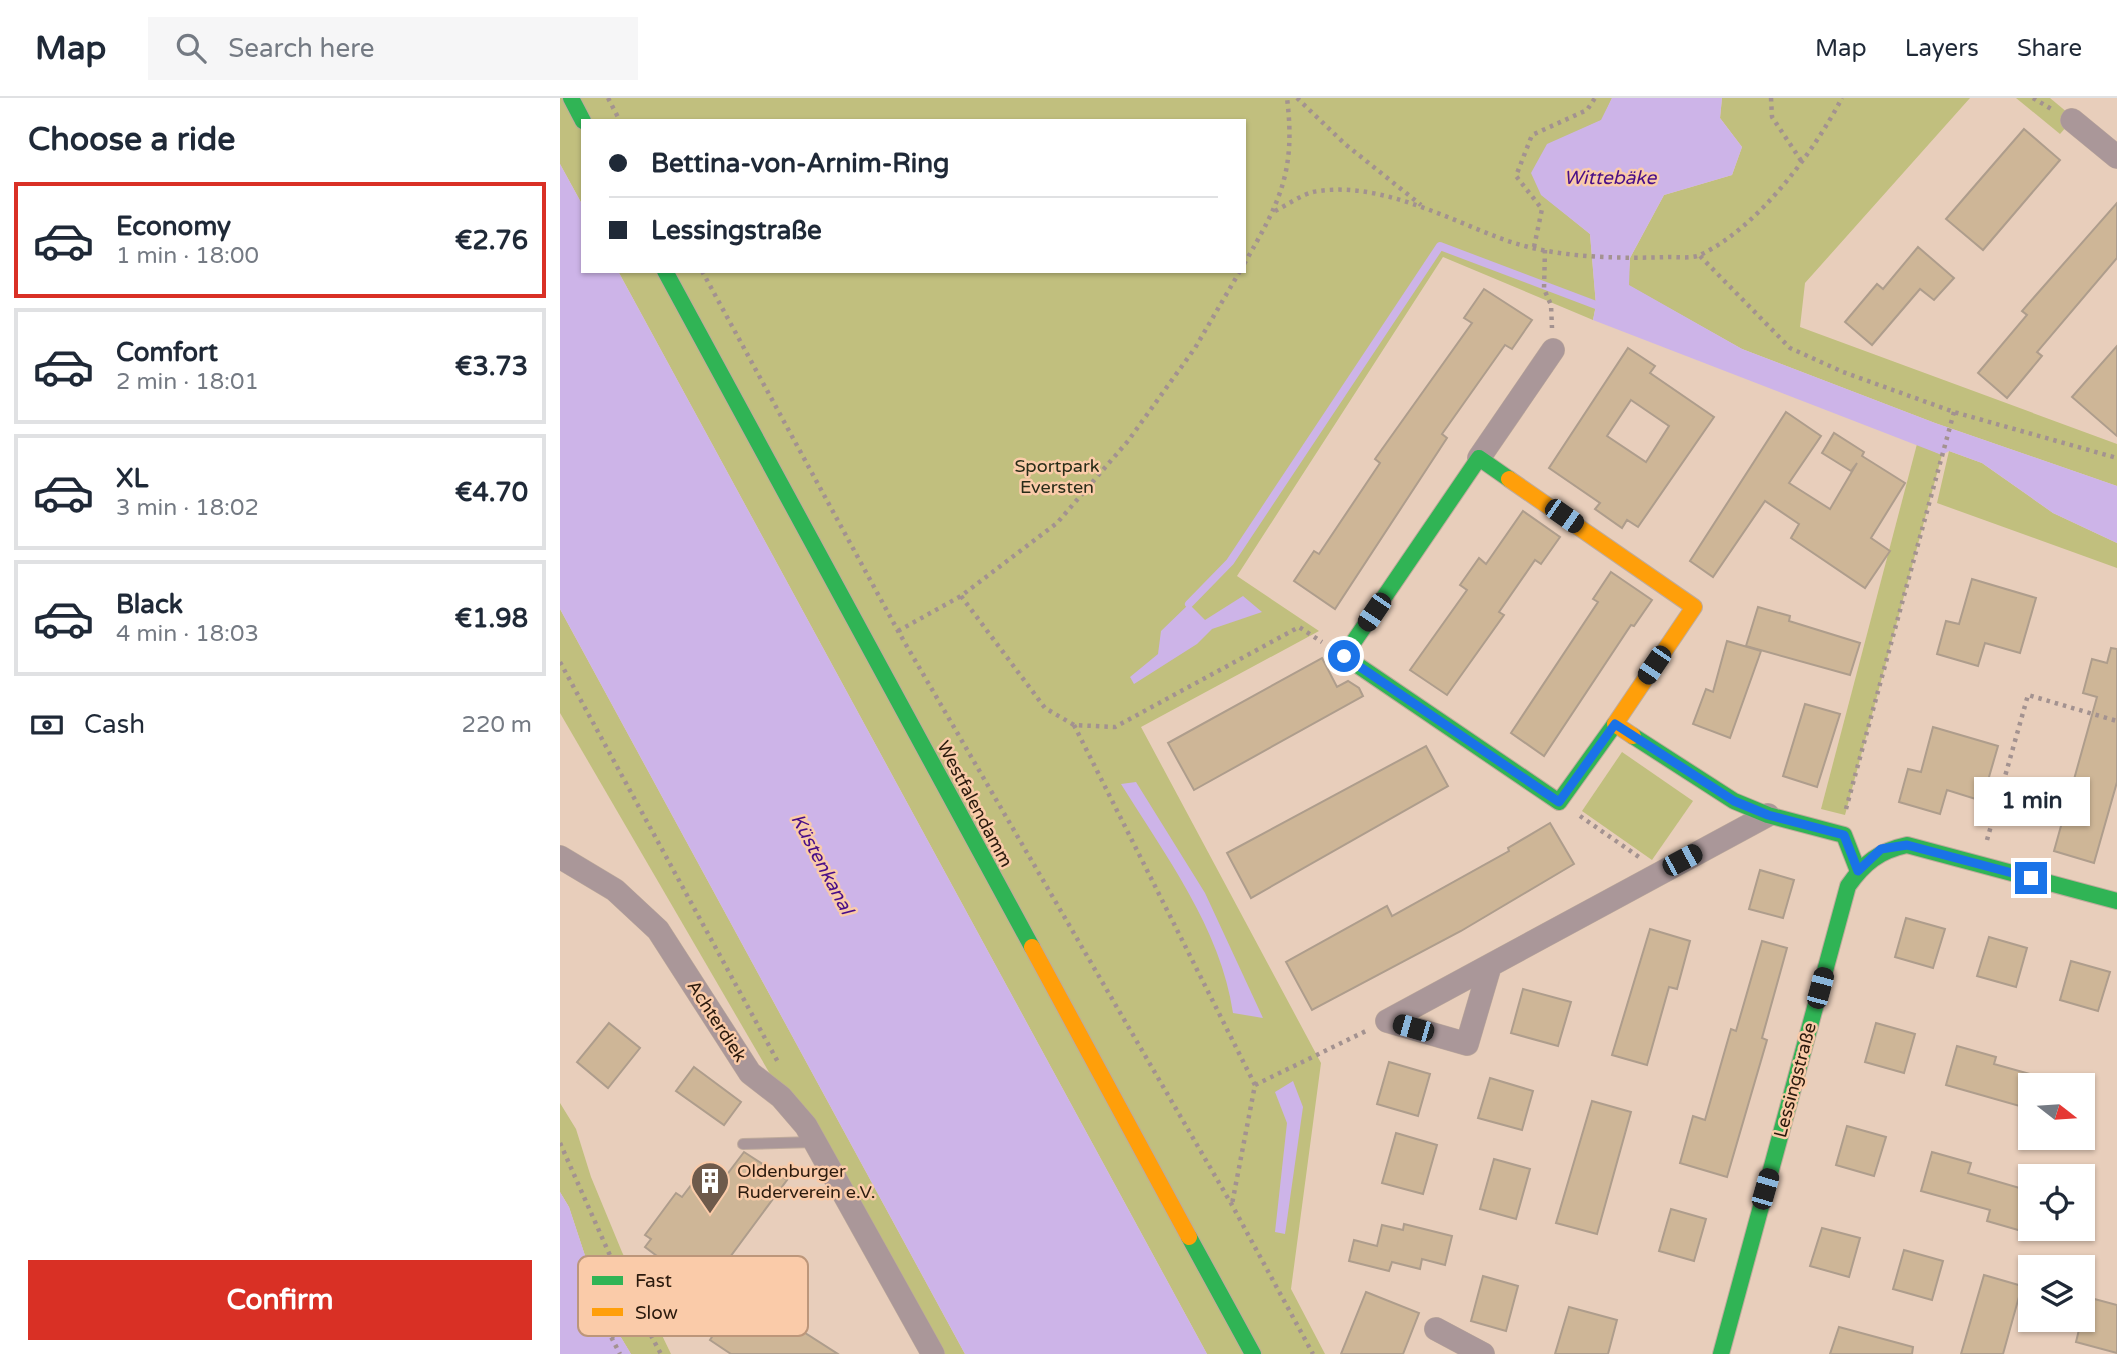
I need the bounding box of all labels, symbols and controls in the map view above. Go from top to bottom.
search box [148,17,638,80]
text: Map [35,29,106,68]
icon: search [172,29,210,67]
text: Search here [228,33,374,64]
text: Map [1815,34,1867,63]
text: Layers [1905,34,1979,63]
text: Share [2017,34,2082,63]
text: Choose a ride [28,121,235,159]
text: Bettina-von-Arnim-Ring [651,148,949,179]
water label: Wittebäke [1564,167,1657,189]
icon: car [32,209,95,272]
text: Economy [116,211,231,242]
text: Lessingstraße [651,215,822,246]
text: €2.76 [455,225,528,256]
text: 1 min · 18:00 [116,242,259,270]
icon: car [32,335,95,398]
text: Comfort [116,337,218,368]
text: €3.73 [455,351,528,382]
text: 2 min · 18:01 [116,368,259,396]
park label: Sportpark Eversten [1014,455,1100,498]
icon: car [32,461,95,524]
text: XL [116,463,148,494]
text: €4.70 [455,477,528,508]
text: 3 min · 18:02 [116,494,259,522]
car [1541,495,1588,537]
icon: car [32,587,95,650]
text: Black [116,589,183,620]
car [1354,589,1395,635]
text: €1.98 [455,603,528,634]
text: 4 min · 18:03 [116,620,259,648]
route start [1328,640,1360,672]
car [1634,642,1675,688]
icon: cash [28,706,66,744]
text: Cash [84,709,145,740]
text: 220 m [462,711,532,739]
street label: Westfalendamm [932,737,1018,871]
callout: 1 min [1973,776,2089,826]
text: 1 min [2001,787,2063,815]
water label: Küstenkanal [786,810,859,920]
car [1659,841,1706,879]
route end [2015,862,2047,894]
car [1805,965,1836,1011]
street label: Achterdiek [682,976,752,1066]
car [1390,1012,1437,1044]
street label: Lessingstraße [1769,1020,1821,1140]
north arrow [2018,1073,2095,1150]
map controls [2018,1073,2095,1332]
building icon: Oldenburger Ruderverein e.V. [689,1160,731,1215]
place label: Oldenburger Ruderverein e.V. [737,1160,875,1203]
button: locate [2018,1164,2095,1241]
car [1750,1166,1781,1212]
button: layers [2018,1255,2095,1332]
legend [578,1256,808,1336]
button: Confirm [28,1260,532,1340]
text: Fast [635,1270,672,1292]
text: Slow [635,1302,678,1324]

